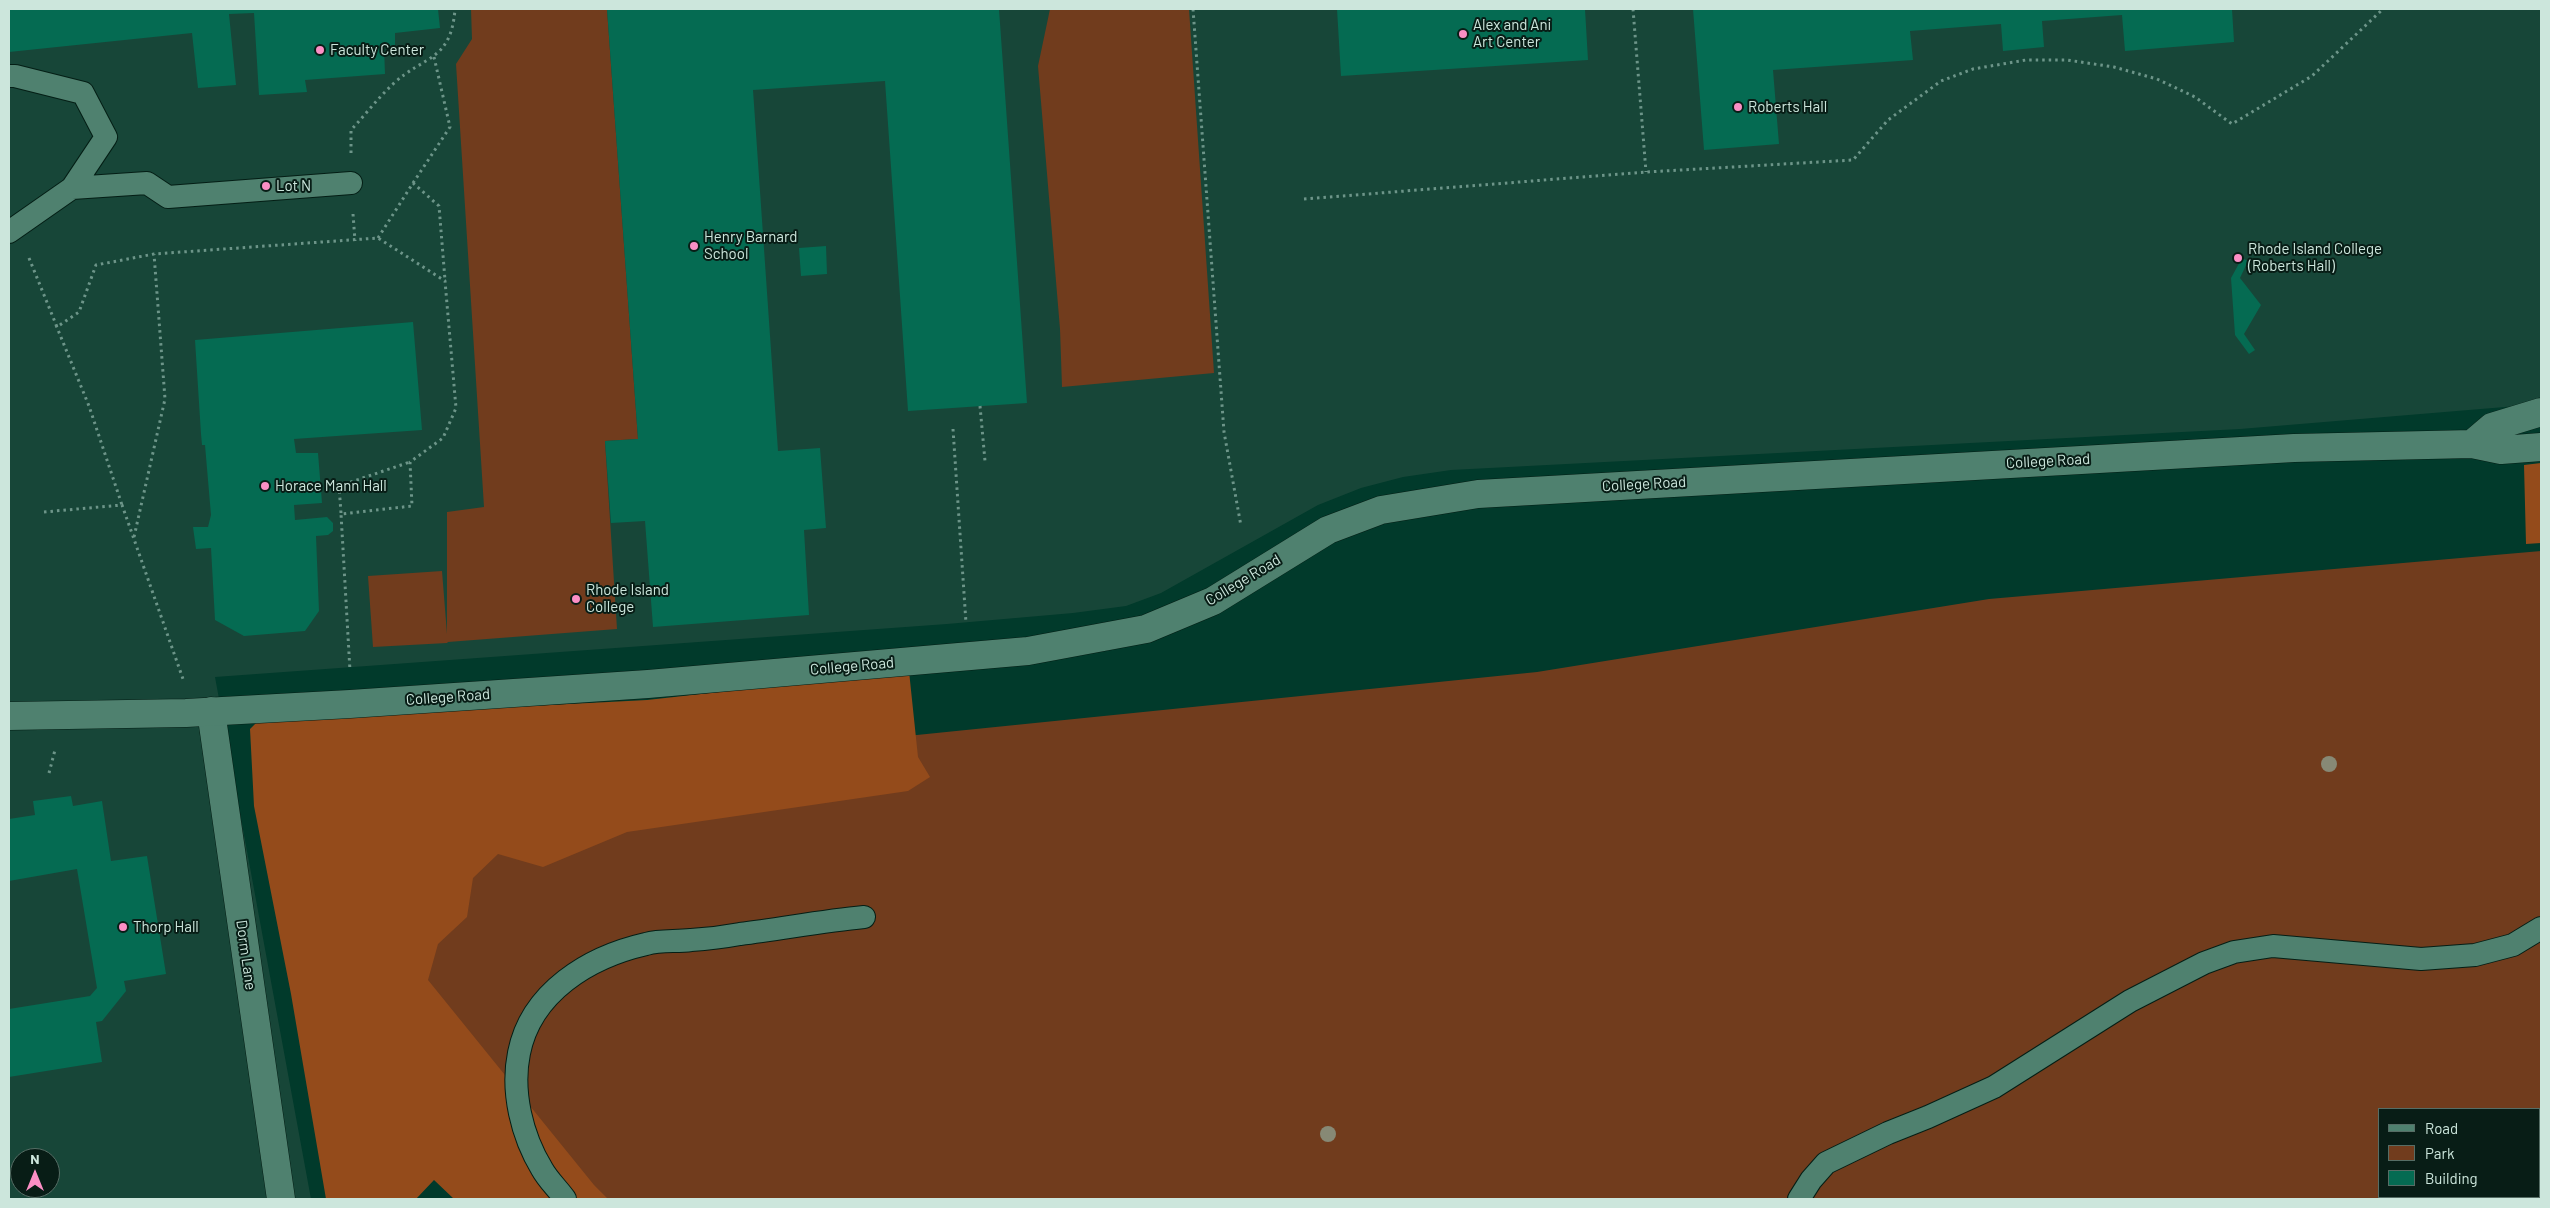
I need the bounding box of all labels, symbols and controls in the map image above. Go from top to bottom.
place label: Alex and Ani Art Center [1473,16,1551,51]
marker: Alex and Ani Art Center [1457,28,1469,40]
place label: Faculty Center [330,41,424,59]
marker: Faculty Center [314,44,326,56]
place label: Roberts Hall [1748,98,1827,116]
marker: Roberts Hall [1732,101,1744,113]
place label: Lot N [276,177,311,195]
marker: Lot N [260,180,272,192]
place label: Henry Barnard School [704,228,797,263]
marker: Henry Barnard School [688,240,700,252]
place label: Rhode Island College (Roberts Hall) [2248,240,2382,275]
marker: Rhode Island College (Roberts Hall) [2232,252,2244,264]
street label: College Road [2005,450,2091,472]
street label: College Road [1601,473,1687,495]
place label: Horace Mann Hall [275,477,387,495]
marker: Horace Mann Hall [259,480,271,492]
street label: College Road [1202,551,1284,609]
place label: Rhode Island College [586,581,669,616]
marker: Rhode Island College [570,593,582,605]
street label: College Road [809,653,895,679]
street label: College Road [405,685,491,709]
place label: Thorp Hall [133,918,199,936]
street label: Dorm Lane [232,919,260,991]
marker: Thorp Hall [117,921,129,933]
legend [2378,1108,2540,1198]
text: Road [2425,1119,2458,1137]
text: Park [2425,1144,2454,1162]
north arrow [10,1148,60,1198]
text: N [30,1150,40,1167]
text: Building [2425,1169,2478,1187]

